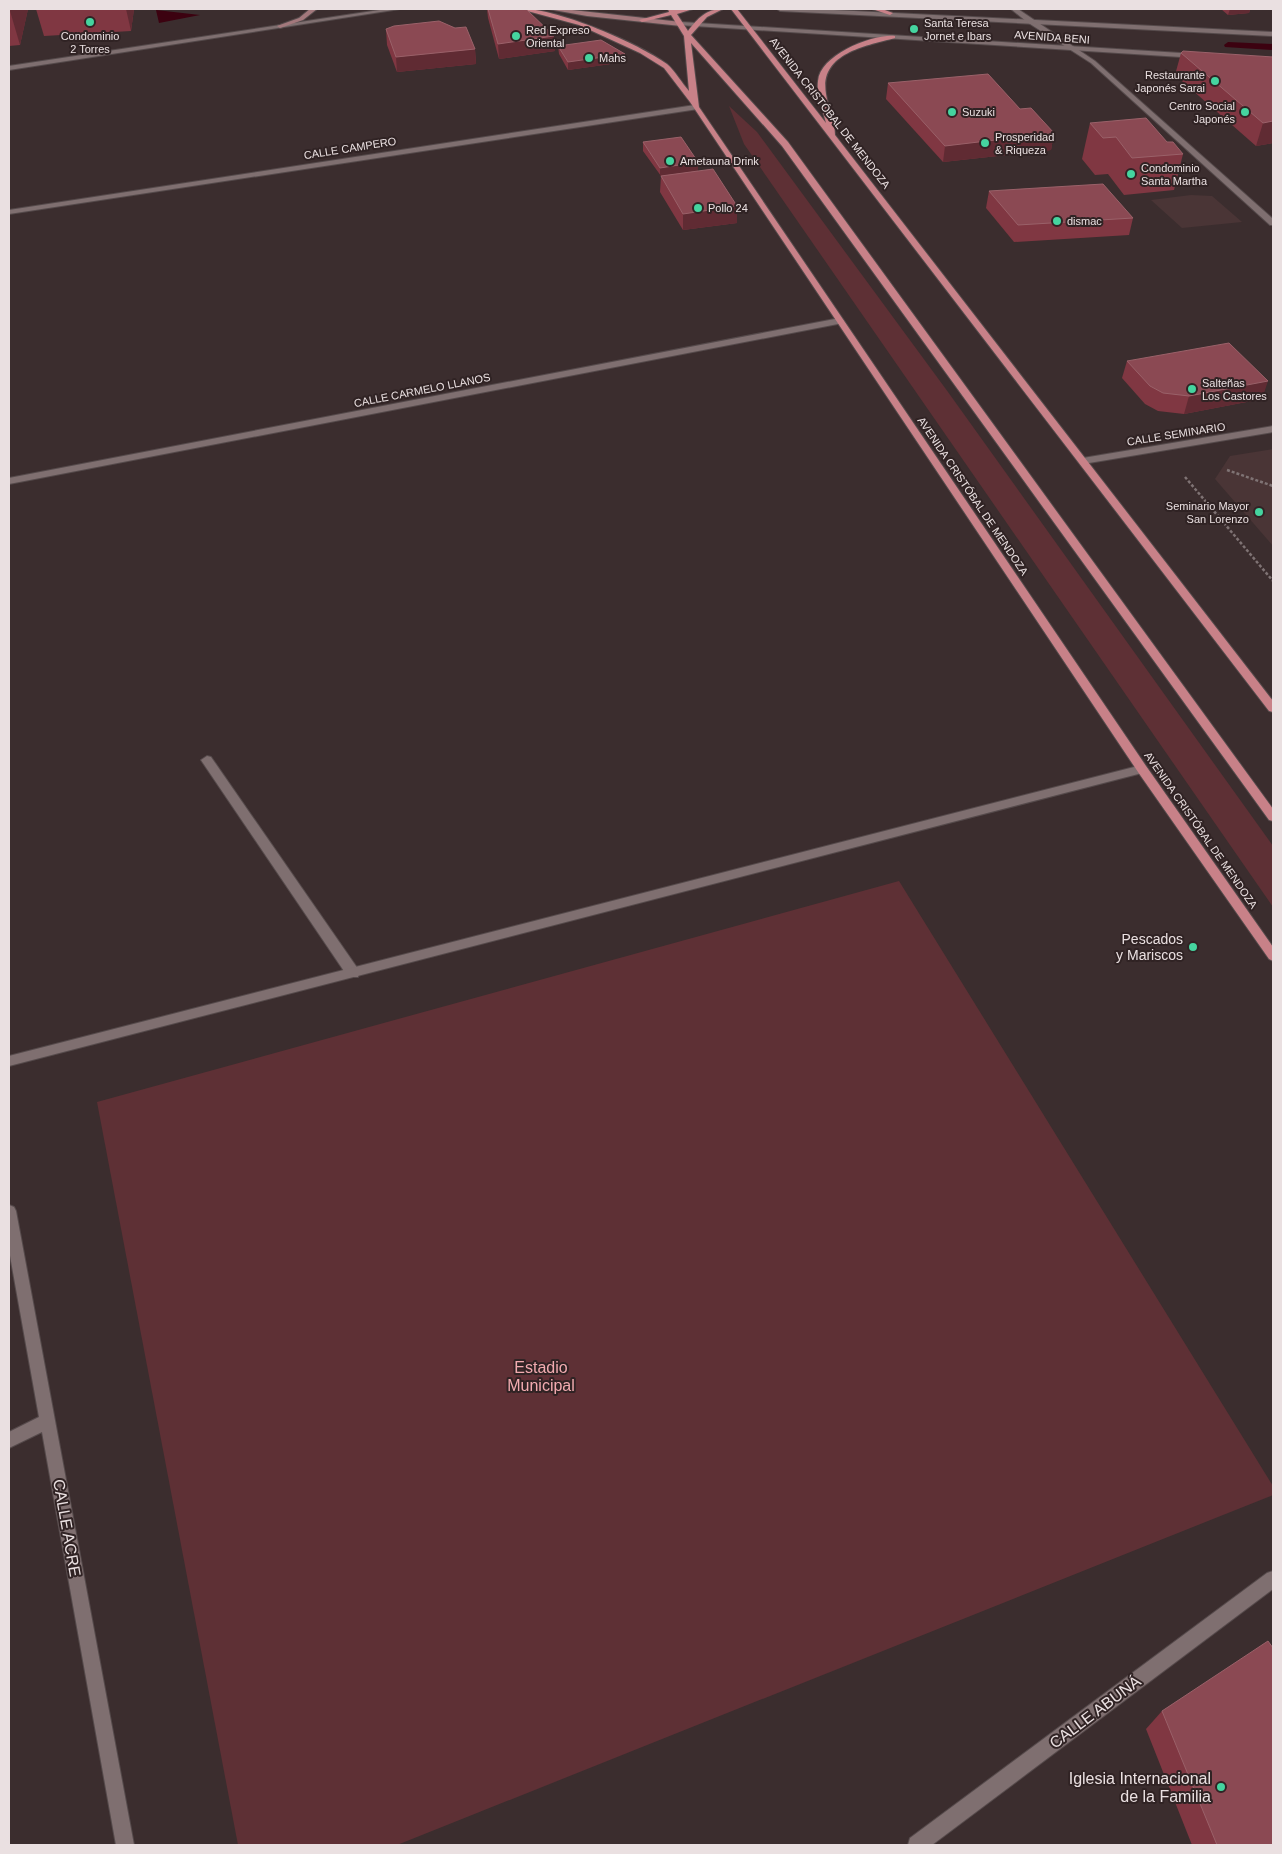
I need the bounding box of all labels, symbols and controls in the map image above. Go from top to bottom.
marker: Condominio 2 Torres [84,16,96,28]
place label: Santa Teresa Jornet e Ibars [924,17,992,42]
marker: Santa Teresa Jornet e Ibars [908,23,920,35]
place label: Red Expreso Oriental [526,24,590,49]
street label: AVENIDA BENI [1014,28,1090,46]
place label: Condominio 2 Torres [61,30,119,55]
marker: Red Expreso Oriental [510,30,522,42]
street label: AVENIDA CRISTÓBAL DE MENDOZA [767,35,893,191]
marker: Mahs [583,52,595,64]
place label: Mahs [599,52,626,64]
place label: Restaurante Japonés Sarai [1135,69,1205,94]
marker: Restaurante Japonés Sarai [1209,75,1221,87]
place label: Centro Social Japonés [1169,100,1235,125]
marker: Suzuki [946,106,958,118]
place label: Suzuki [962,106,995,118]
marker: Centro Social Japonés [1239,106,1251,118]
place label: Prosperidad & Riqueza [995,131,1054,156]
street label: CALLE CAMPERO [303,135,398,161]
marker: Prosperidad & Riqueza [979,137,991,149]
marker: Ametauna Drink [664,155,676,167]
place label: Ametauna Drink [680,155,759,167]
place label: Condominio Santa Martha [1141,162,1208,187]
marker: Condominio Santa Martha [1125,168,1137,180]
marker: Pollo 24 [692,202,704,214]
place label: Pollo 24 [708,202,748,214]
marker: dismac [1051,215,1063,227]
place label: dismac [1067,215,1102,227]
street label: CALLE CARMELO LLANOS [353,371,491,409]
place label: Salteñas Los Castores [1202,377,1267,402]
marker: Salteñas Los Castores [1186,383,1198,395]
street label: AVENIDA CRISTÓBAL DE MENDOZA [915,415,1031,578]
street label: CALLE SEMINARIO [1126,420,1227,448]
place label: Seminario Mayor San Lorenzo [1166,500,1249,525]
marker: Seminario Mayor San Lorenzo [1253,506,1265,518]
street label: AVENIDA CRISTÓBAL DE MENDOZA [1142,749,1260,911]
place label: Pescados y Mariscos [1116,931,1183,963]
marker: Pescados y Mariscos [1187,941,1199,953]
park label: Estadio Municipal [507,1359,575,1394]
street label: CALLE ACRE [50,1478,84,1578]
street label: CALLE ABUNÁ [1046,1671,1144,1752]
place label: Iglesia Internacional de la Familia [1069,1770,1211,1805]
marker: Iglesia Internacional de la Familia [1215,1781,1227,1793]

